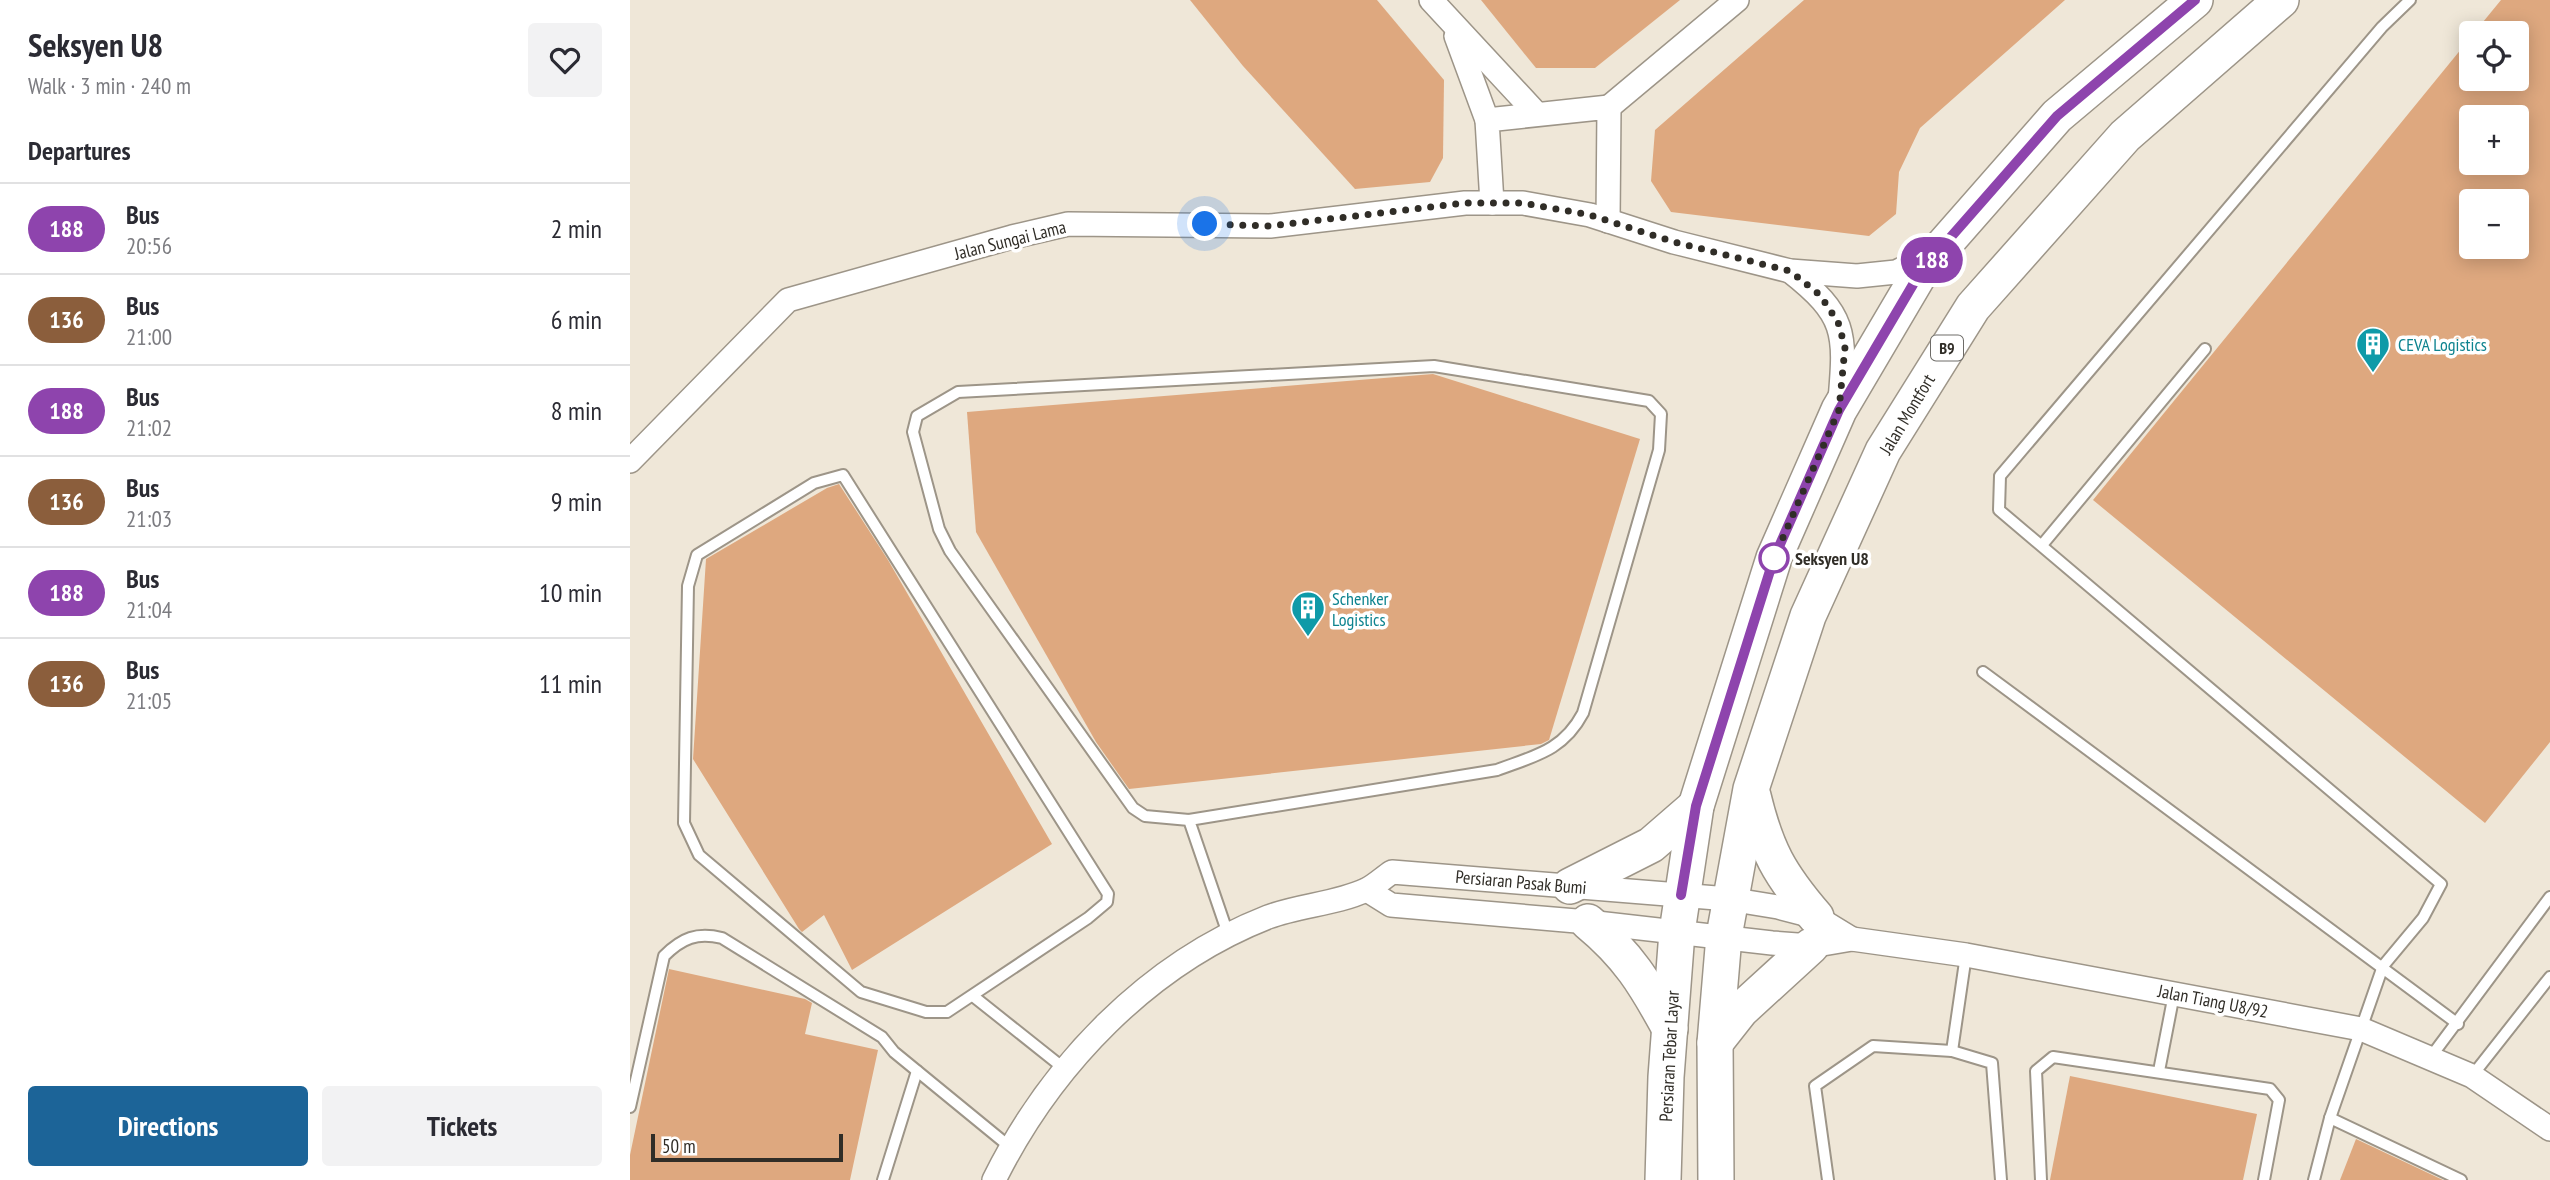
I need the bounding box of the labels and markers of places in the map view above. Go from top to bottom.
building icon: CEVA Logistics [2354,325,2392,374]
place label: CEVA Logistics [2398,333,2487,356]
marker: Seksyen U8 [1759,543,1789,573]
place label: Seksyen U8 [1795,547,1869,570]
place label: Schenker Logistics [1332,587,1389,631]
building icon: Schenker Logistics [1289,589,1327,638]

